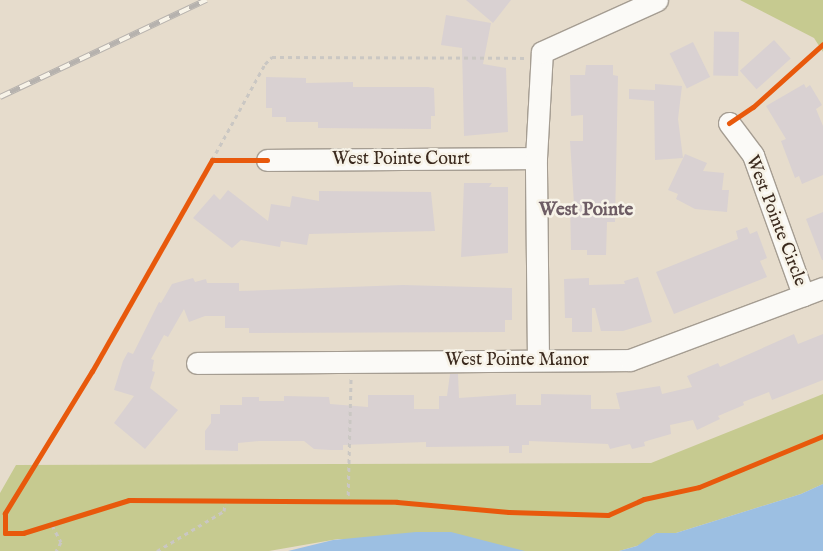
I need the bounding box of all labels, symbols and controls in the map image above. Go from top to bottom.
street label: West Pointe Court [332,149,470,171]
street label: West Pointe Circle [740,153,810,289]
district label: West Pointe [539,200,633,222]
street label: West Pointe Manor [445,350,589,372]

